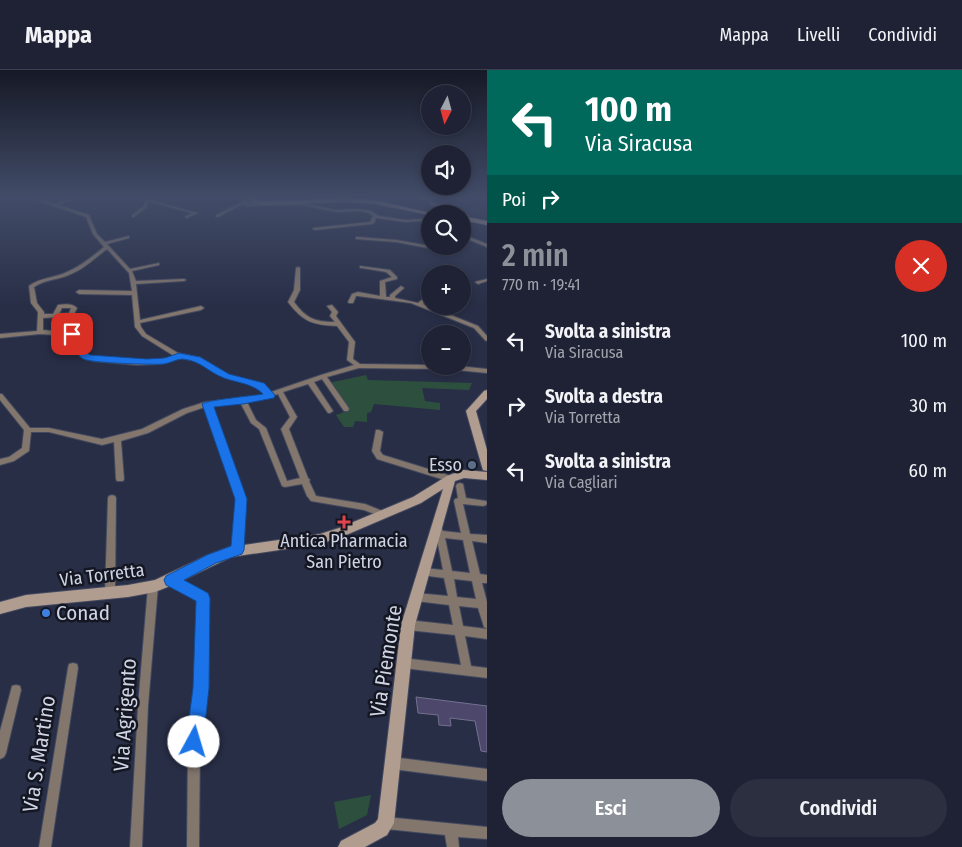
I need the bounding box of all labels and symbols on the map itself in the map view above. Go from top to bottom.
north arrow [421,85,471,135]
pin [51,313,93,355]
place label: Esso [429,454,462,476]
marker: Esso [466,459,478,471]
marker: Antica Pharmacia San Pietro [338,516,350,528]
place label: Antica Pharmacia San Pietro [280,530,408,573]
street label: Via Torretta [58,559,146,591]
place label: Conad [56,600,110,626]
street label: Via Piemonte [364,603,408,719]
marker: Conad [40,607,52,619]
street label: Via Agrigento [108,658,142,772]
street label: Via S. Martino [17,694,61,814]
position arrow [167,715,219,767]

